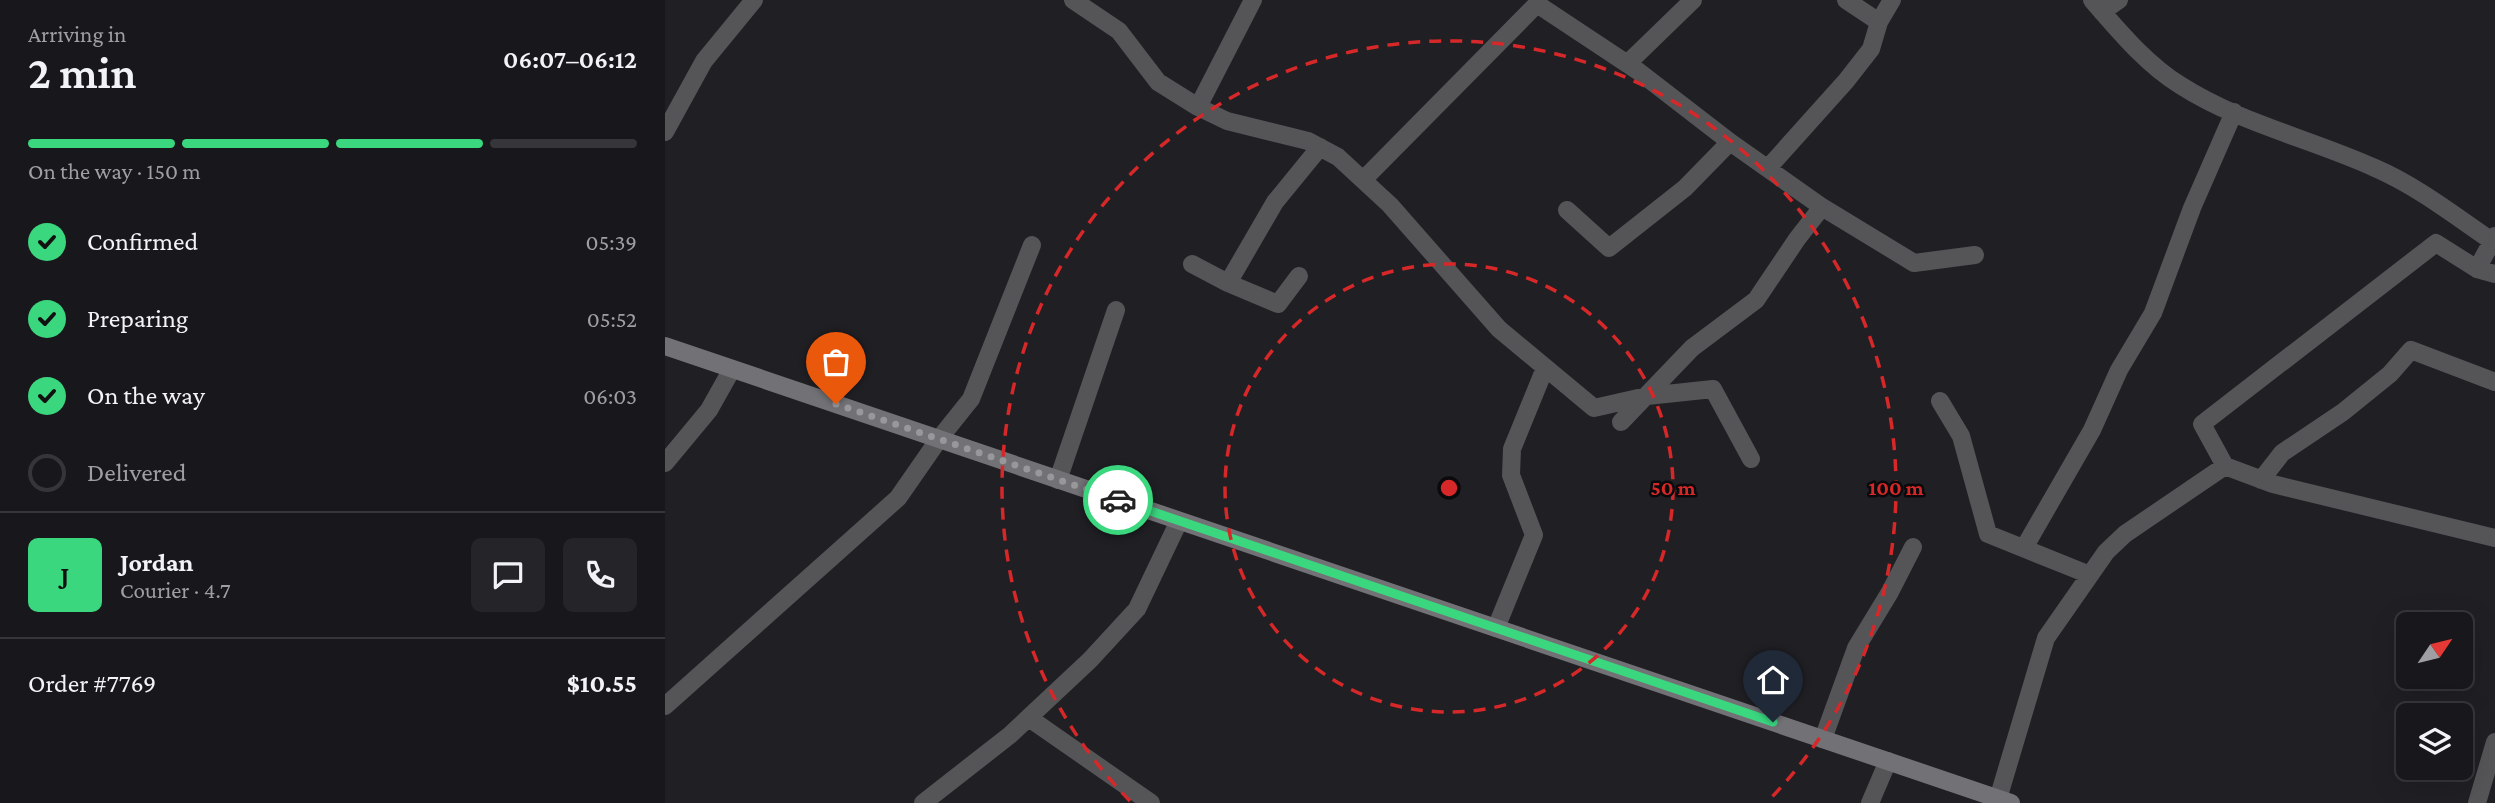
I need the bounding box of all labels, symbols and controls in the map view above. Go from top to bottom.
text: Arriving in [28,21,126,47]
text: 06:07–06:12 [503,45,637,74]
text: 2 min [28,47,136,98]
text: On the way · 150 m [28,158,201,184]
icon: check [28,223,66,261]
text: Confirmed [87,227,198,256]
text: 05:39 [585,229,637,255]
icon: check [28,300,66,338]
text: Preparing [87,304,188,333]
text: 05:52 [587,306,637,332]
pin [806,332,866,404]
icon: bag [817,343,855,381]
icon: check [28,377,66,415]
text: On the way [87,381,205,410]
text: 06:03 [583,383,637,409]
text: Delivered [87,458,186,487]
courier [1083,465,1153,535]
centre of rings [1437,476,1461,500]
text: 50 m [1651,476,1696,500]
text: 100 m [1868,476,1924,500]
icon: car [1099,481,1137,519]
button: chat [471,538,545,612]
button: phone [563,538,637,612]
text: Jordan [120,548,194,577]
text: J [61,561,69,590]
text: Courier · 4.7 [120,577,231,603]
north arrow [2396,612,2473,690]
map controls [2396,612,2473,780]
pin [1743,650,1803,722]
icon: home [1754,661,1792,699]
text: Order #7769 [28,669,156,698]
text: $10.55 [567,669,637,698]
button: layers [2396,703,2473,780]

